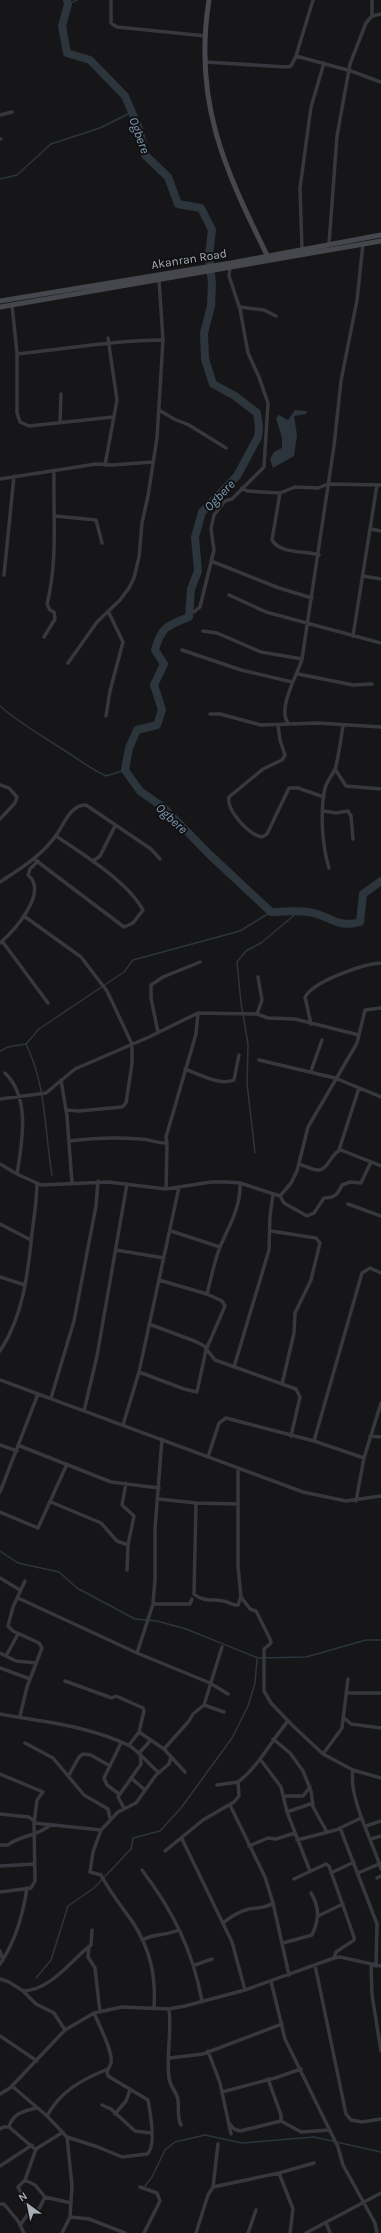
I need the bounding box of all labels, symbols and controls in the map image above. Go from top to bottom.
water label: Ogbere [126,115,153,155]
street label: Akanran Road [150,246,228,272]
water label: Ogbere [201,477,238,514]
water label: Ogbere [153,800,190,837]
north arrow [8,2185,48,2225]
text: N [16,2189,30,2205]

